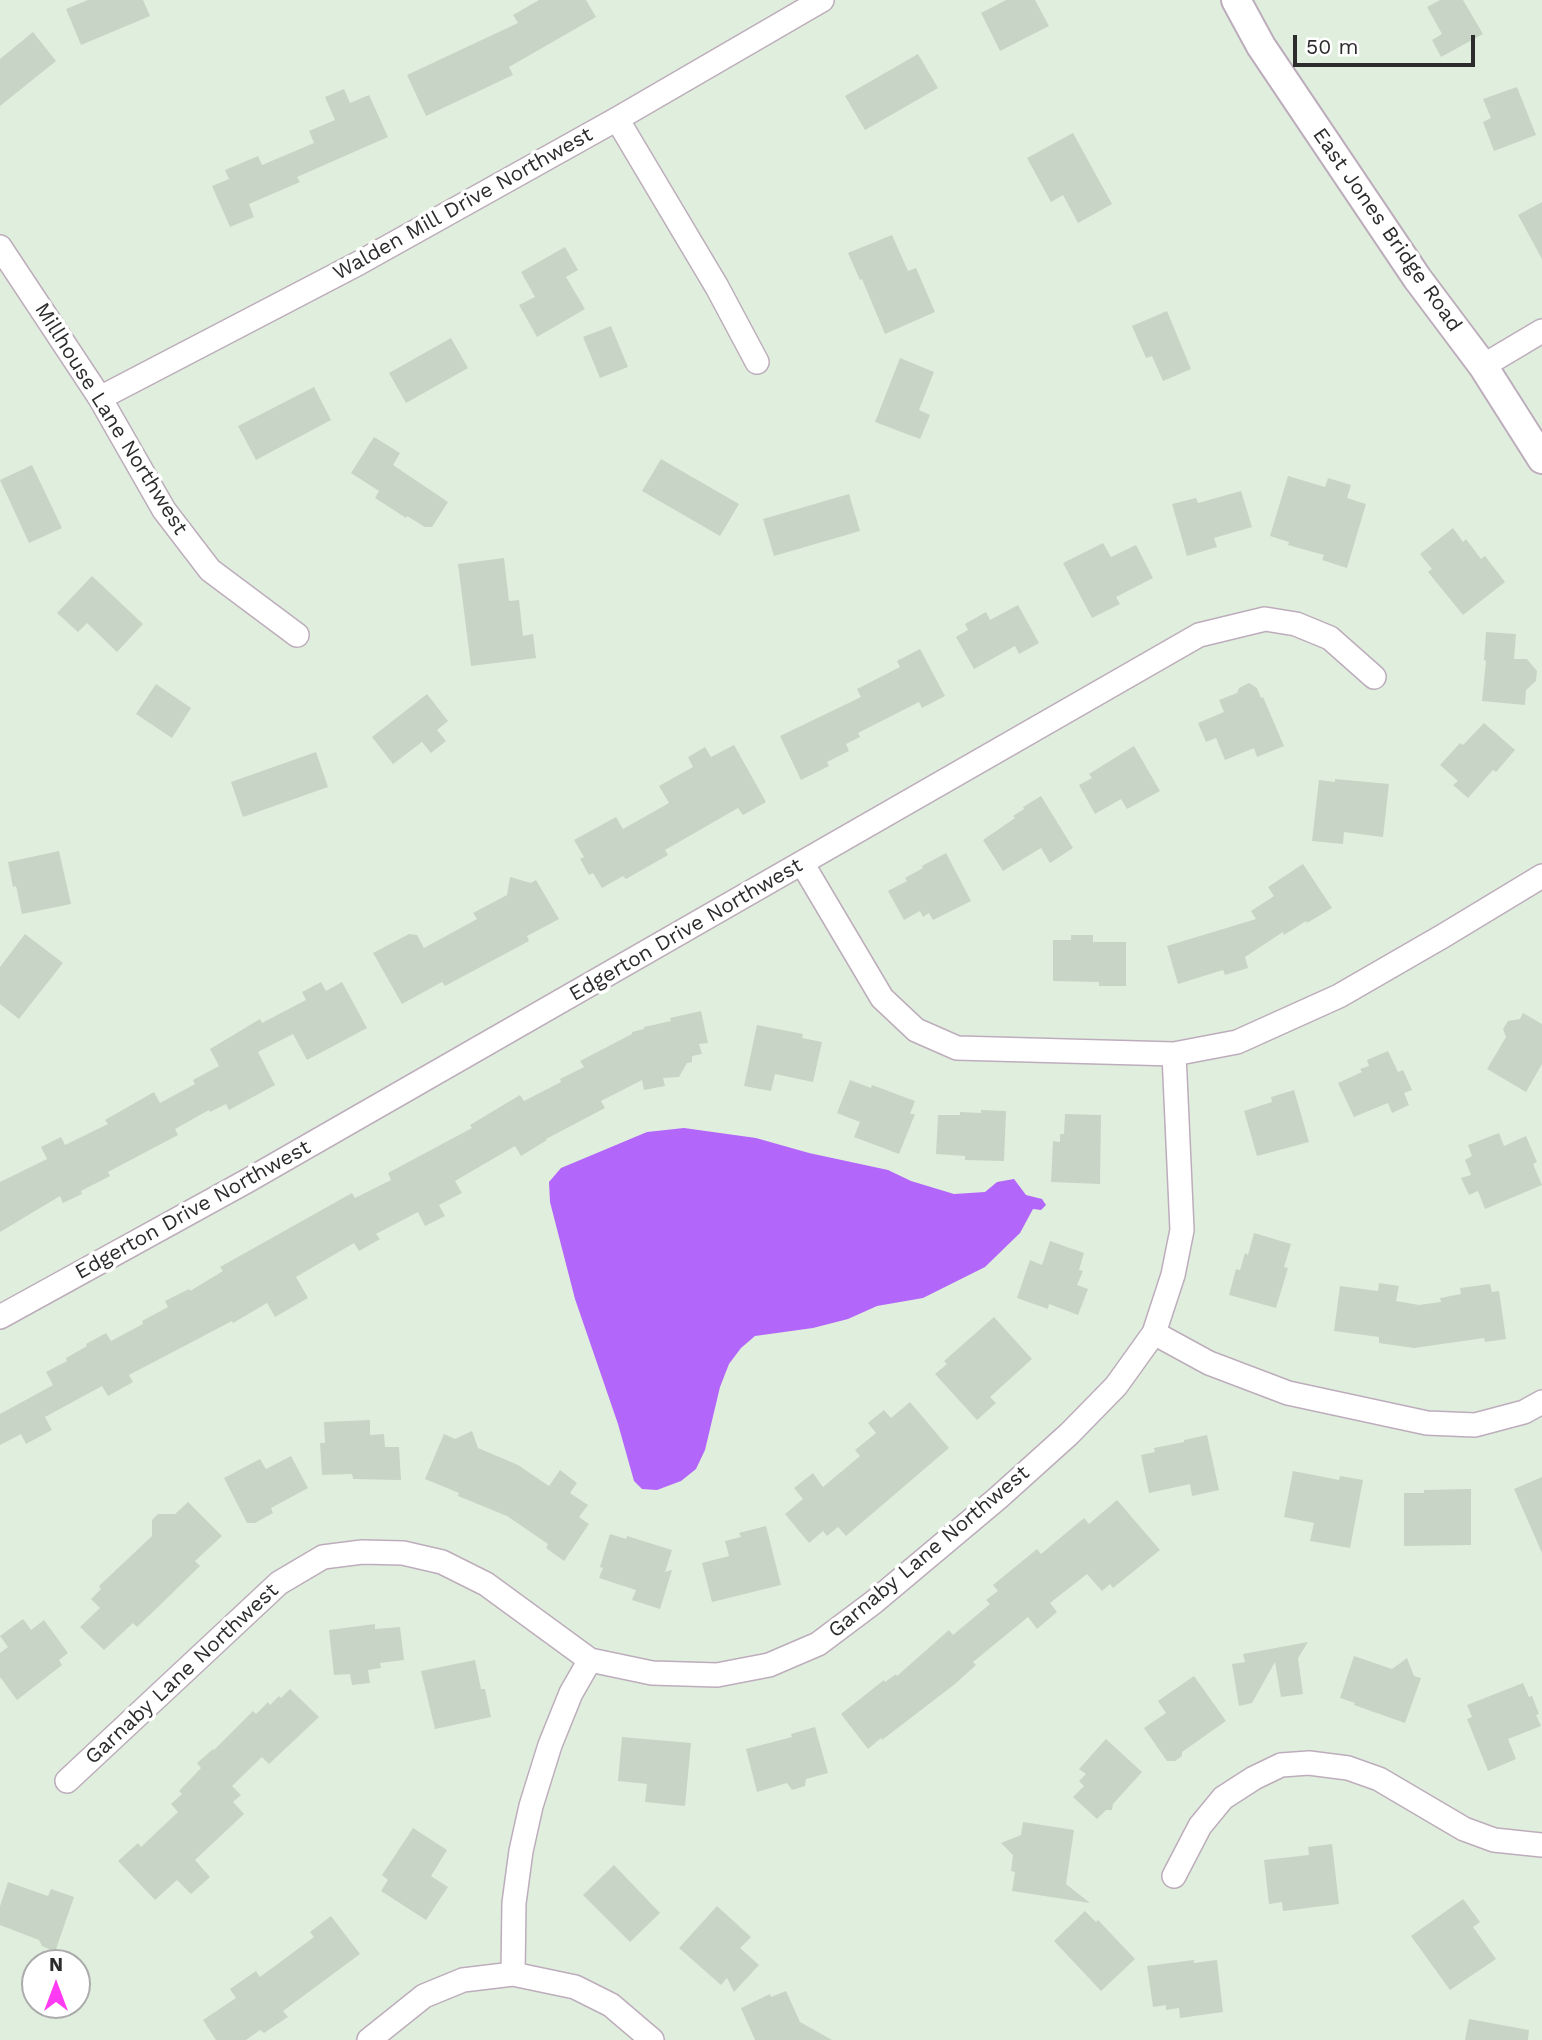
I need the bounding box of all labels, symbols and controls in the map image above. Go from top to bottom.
scale bar [1297,21,1479,65]
text: 50 m [1306,34,1358,59]
street label: Walden Mill Drive Northwest [329,122,597,286]
street label: East Jones Bridge Road [1307,123,1467,337]
street label: Millhouse Lane Northwest [29,298,193,540]
street label: Edgerton Drive Northwest [565,853,807,1007]
street label: Edgerton Drive Northwest [71,1135,315,1285]
street label: Garnaby Lane Northwest [823,1460,1035,1644]
street label: Garnaby Lane Northwest [80,1578,284,1770]
north arrow [21,1949,91,2019]
text: N [49,1953,63,1976]

